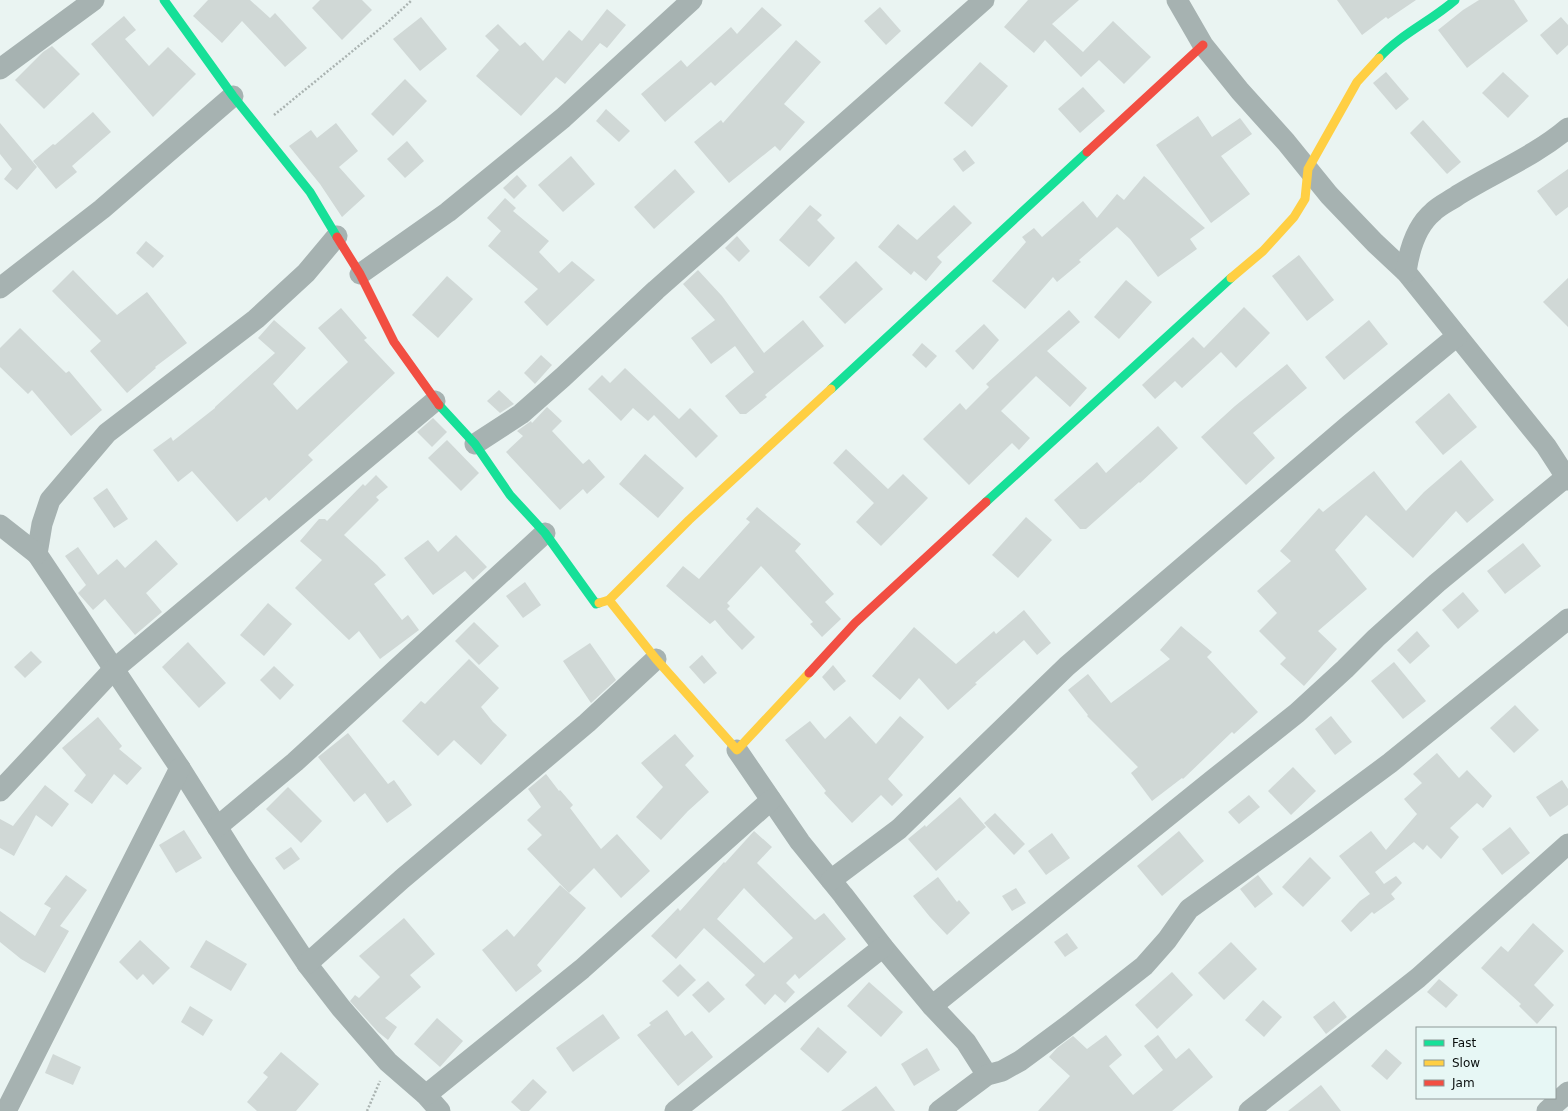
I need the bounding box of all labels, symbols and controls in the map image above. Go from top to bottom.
legend [1416,1027,1556,1099]
text: Fast [1452,1036,1476,1050]
text: Slow [1452,1056,1480,1070]
text: Jam [1451,1076,1475,1090]

